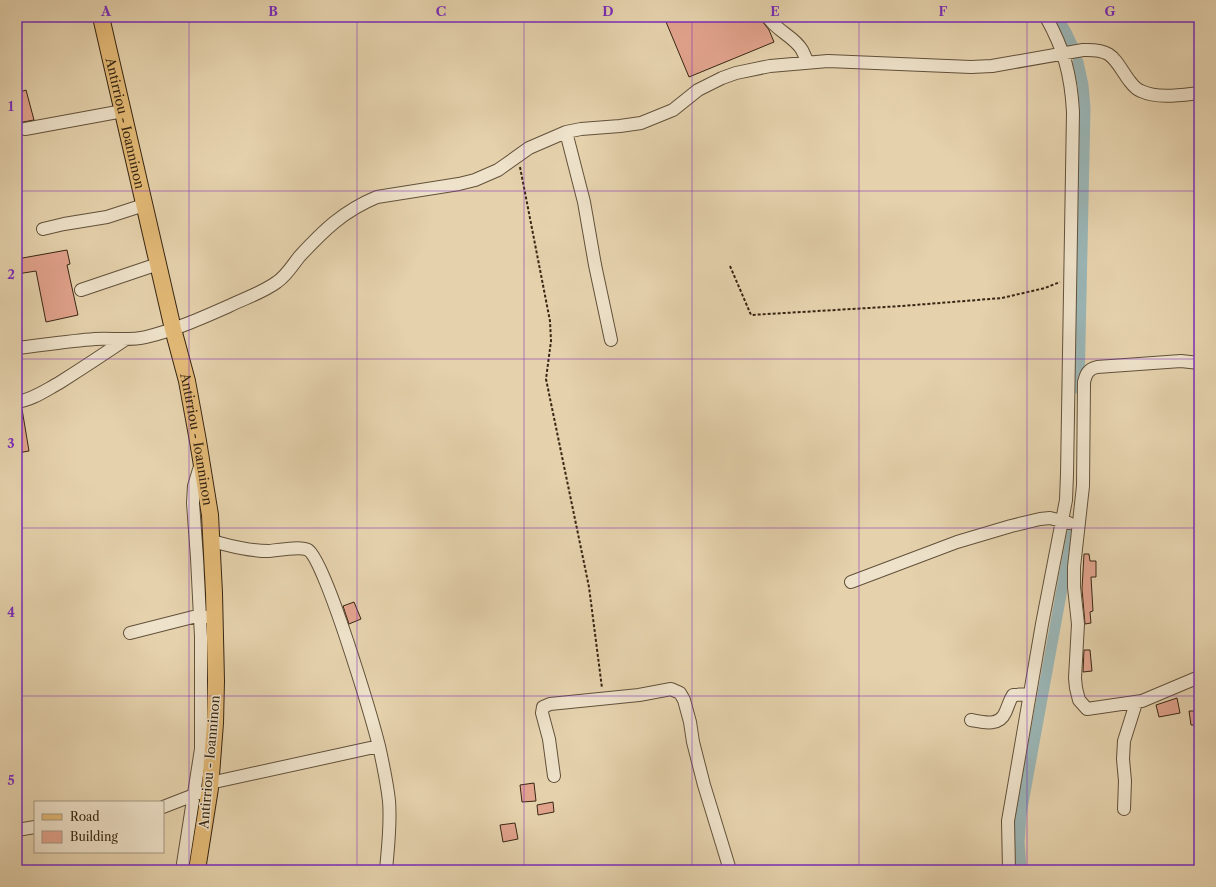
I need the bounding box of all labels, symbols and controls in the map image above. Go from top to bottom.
text: A [100,3,112,19]
text: B [268,3,278,19]
text: C [436,3,446,19]
text: D [602,3,614,19]
text: E [770,3,780,19]
text: F [939,3,948,19]
text: G [1104,3,1116,19]
street label: Antirriou - Ioanninon [102,55,148,190]
text: 1 [8,98,14,114]
text: 2 [7,266,15,282]
street label: Antirriou - Ioanninon [177,370,216,506]
text: 3 [7,435,15,451]
text: 4 [7,604,15,620]
street label: Antirriou - Ioanninon [195,695,223,830]
text: 5 [7,772,15,788]
legend [34,801,164,853]
text: Road [70,809,100,824]
text: Building [70,829,118,844]

